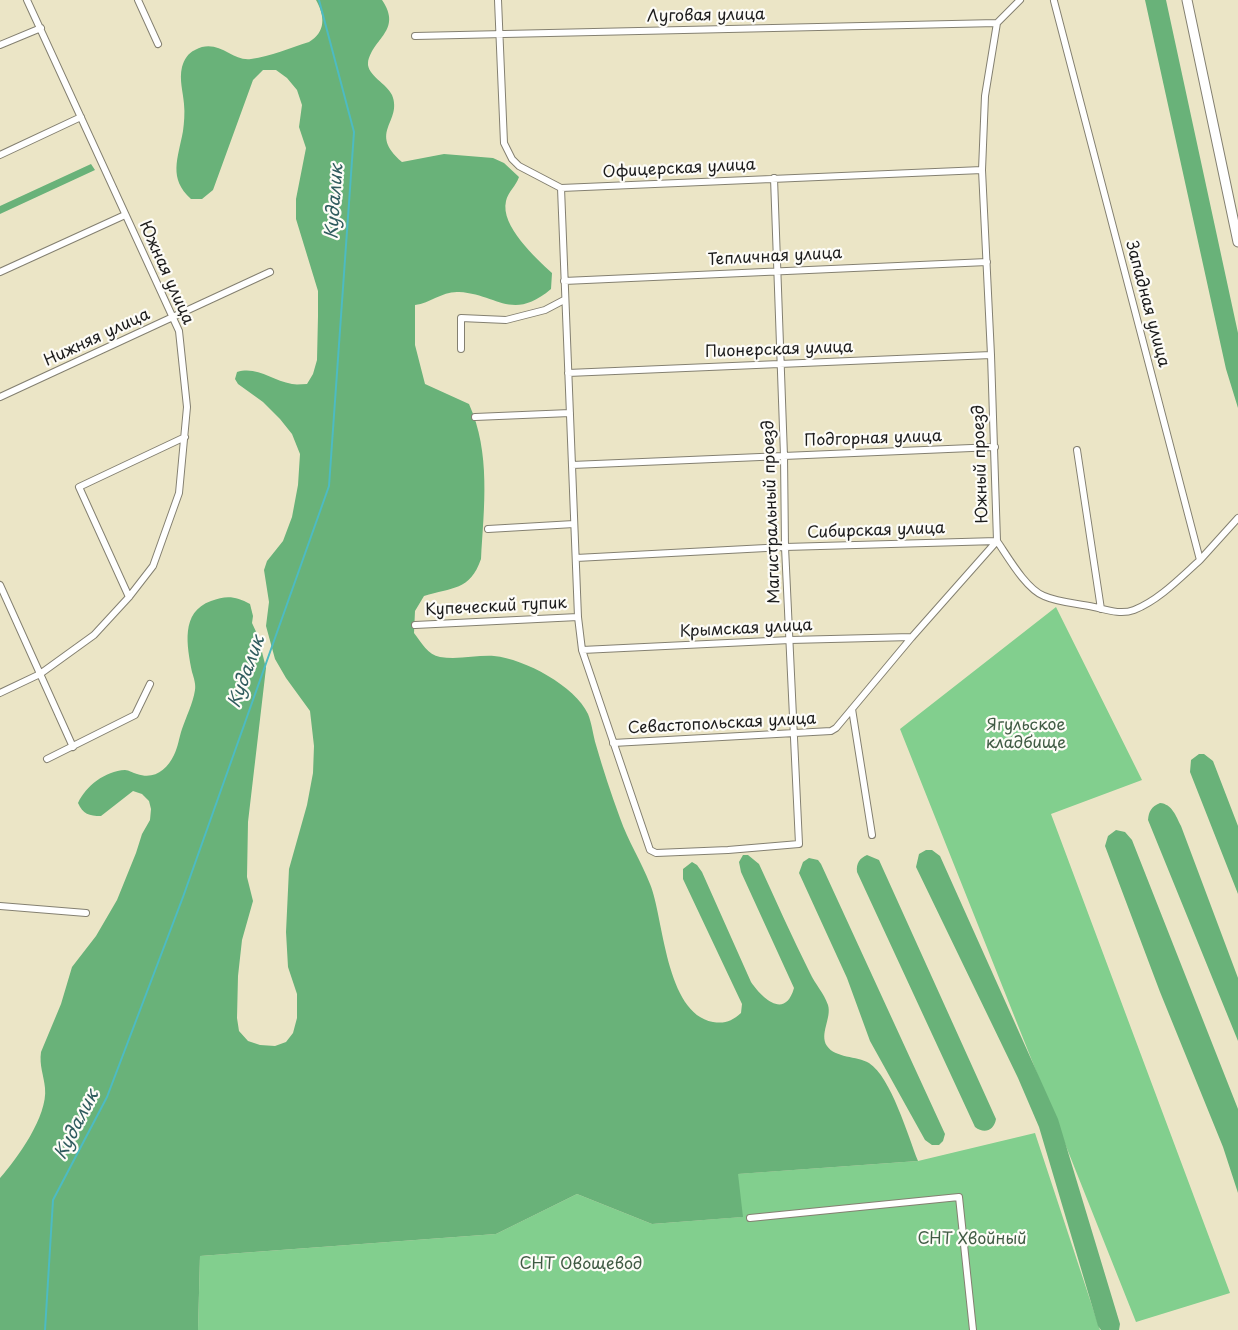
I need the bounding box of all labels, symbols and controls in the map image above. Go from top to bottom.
street label: Луговая улица [647,5,765,27]
street label: Офицерская улица [602,155,756,183]
water label: Кудалик [322,164,348,240]
street label: Южная улица [135,218,197,328]
street label: Западная улица [1121,239,1173,369]
street label: Тепличная улица [707,244,843,270]
street label: Нижняя улица [41,305,153,371]
street label: Пионерская улица [705,338,853,362]
street label: Южный проезд [969,404,993,524]
street label: Магистральный проезд [759,420,785,604]
street label: Подгорная улица [804,427,942,451]
street label: Сибирская улица [807,519,945,543]
street label: Купеческий тупик [425,594,567,620]
street label: Крымская улица [679,616,813,642]
water label: Кудалик [224,633,270,711]
street label: Севастопольская улица [627,709,817,739]
park label: Ягульское кладбище [986,716,1066,754]
water label: Кудалик [50,1087,104,1163]
park label: СНТ Хвойный [917,1230,1027,1250]
park label: СНТ Овощевод [520,1255,642,1275]

